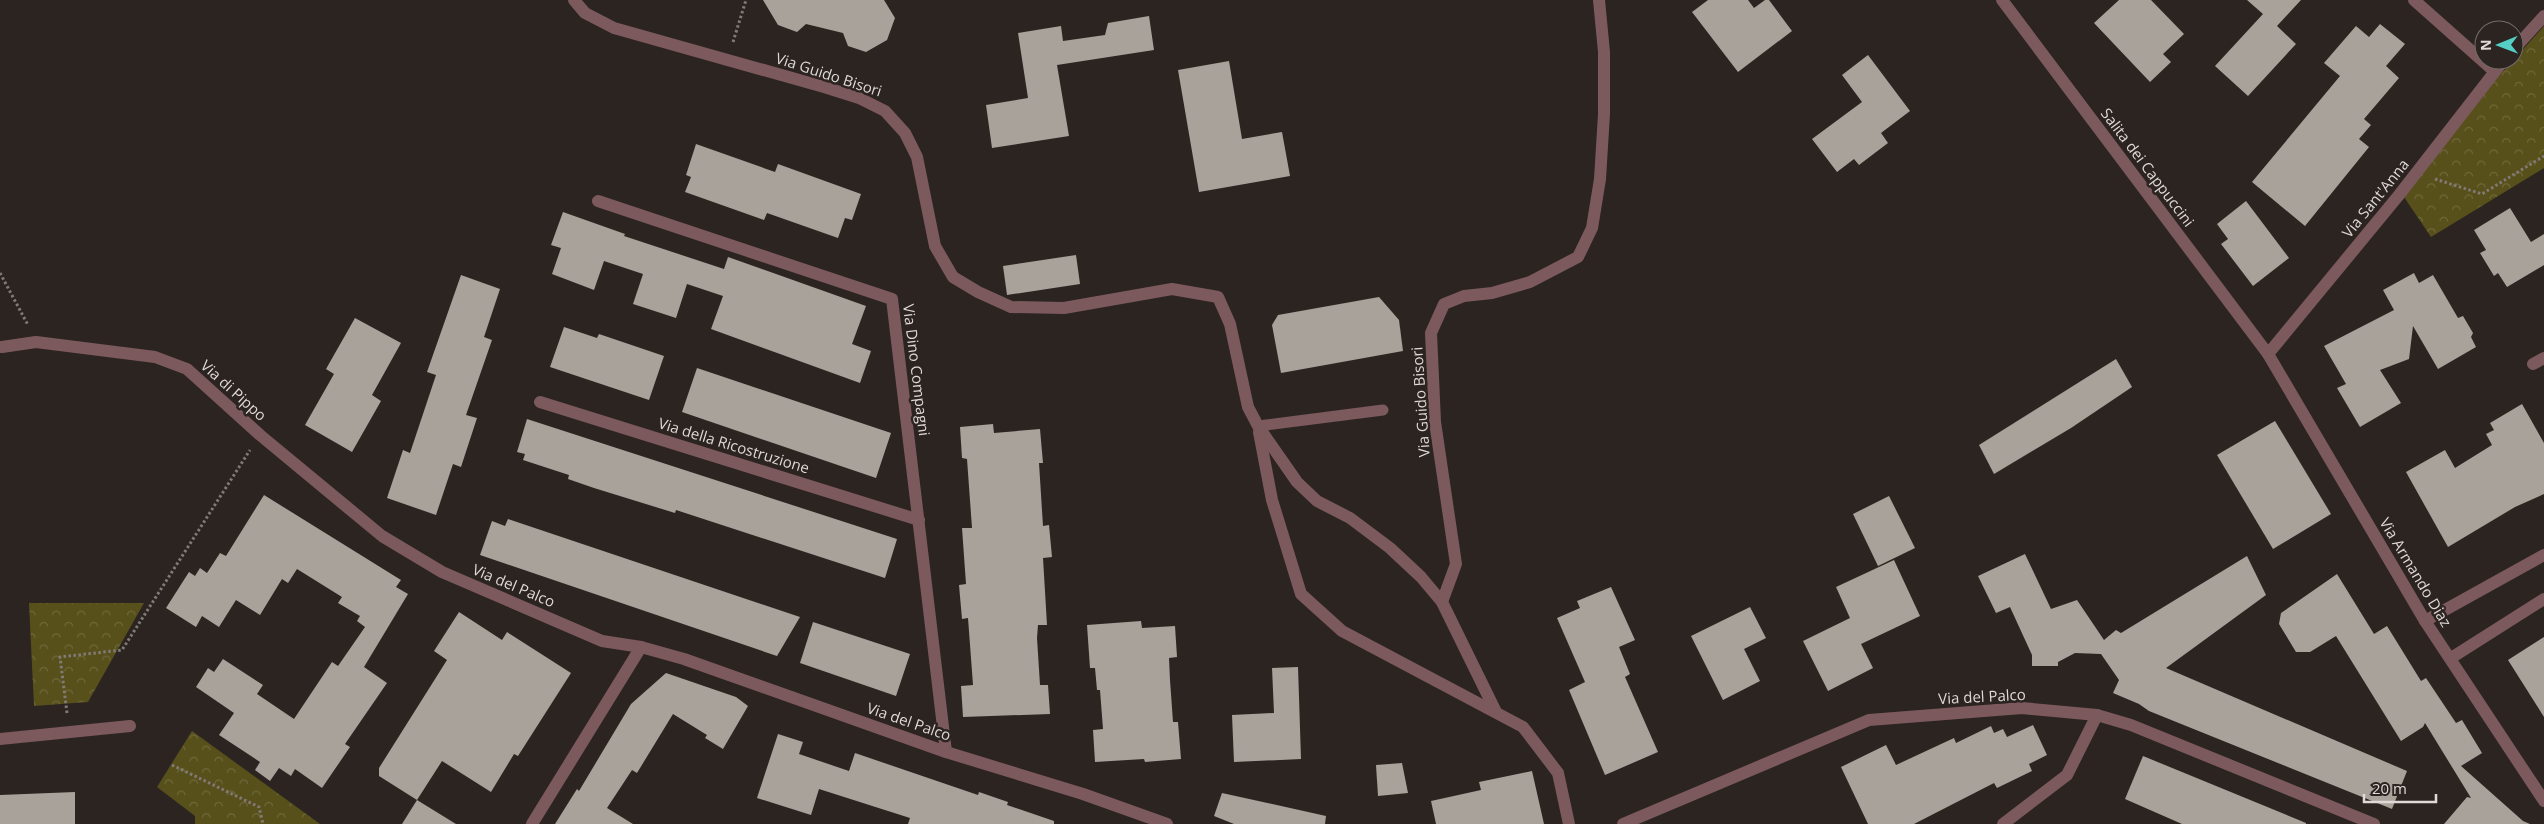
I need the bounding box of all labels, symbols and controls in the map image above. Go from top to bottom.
north arrow [2474,20,2524,70]
text: N [2476,39,2495,51]
street label: Via Guido Bisori [773,47,885,101]
street label: Salita dei Cappuccini [2097,104,2199,230]
street label: Via Sant'Anna [2337,155,2413,241]
street label: Via Dino Compagni [899,303,935,437]
street label: Via Guido Bisori [1406,346,1434,458]
street label: Via di Pippo [197,355,271,425]
street label: Via della Ricostruzione [656,412,812,478]
street label: Via Armando Diaz [2375,514,2457,630]
street label: Via del Palco [470,559,558,611]
street label: Via del Palco [1938,684,2026,708]
street label: Via del Palco [864,697,954,745]
scale bar [2364,772,2436,804]
text: 20 m [2372,778,2407,798]

